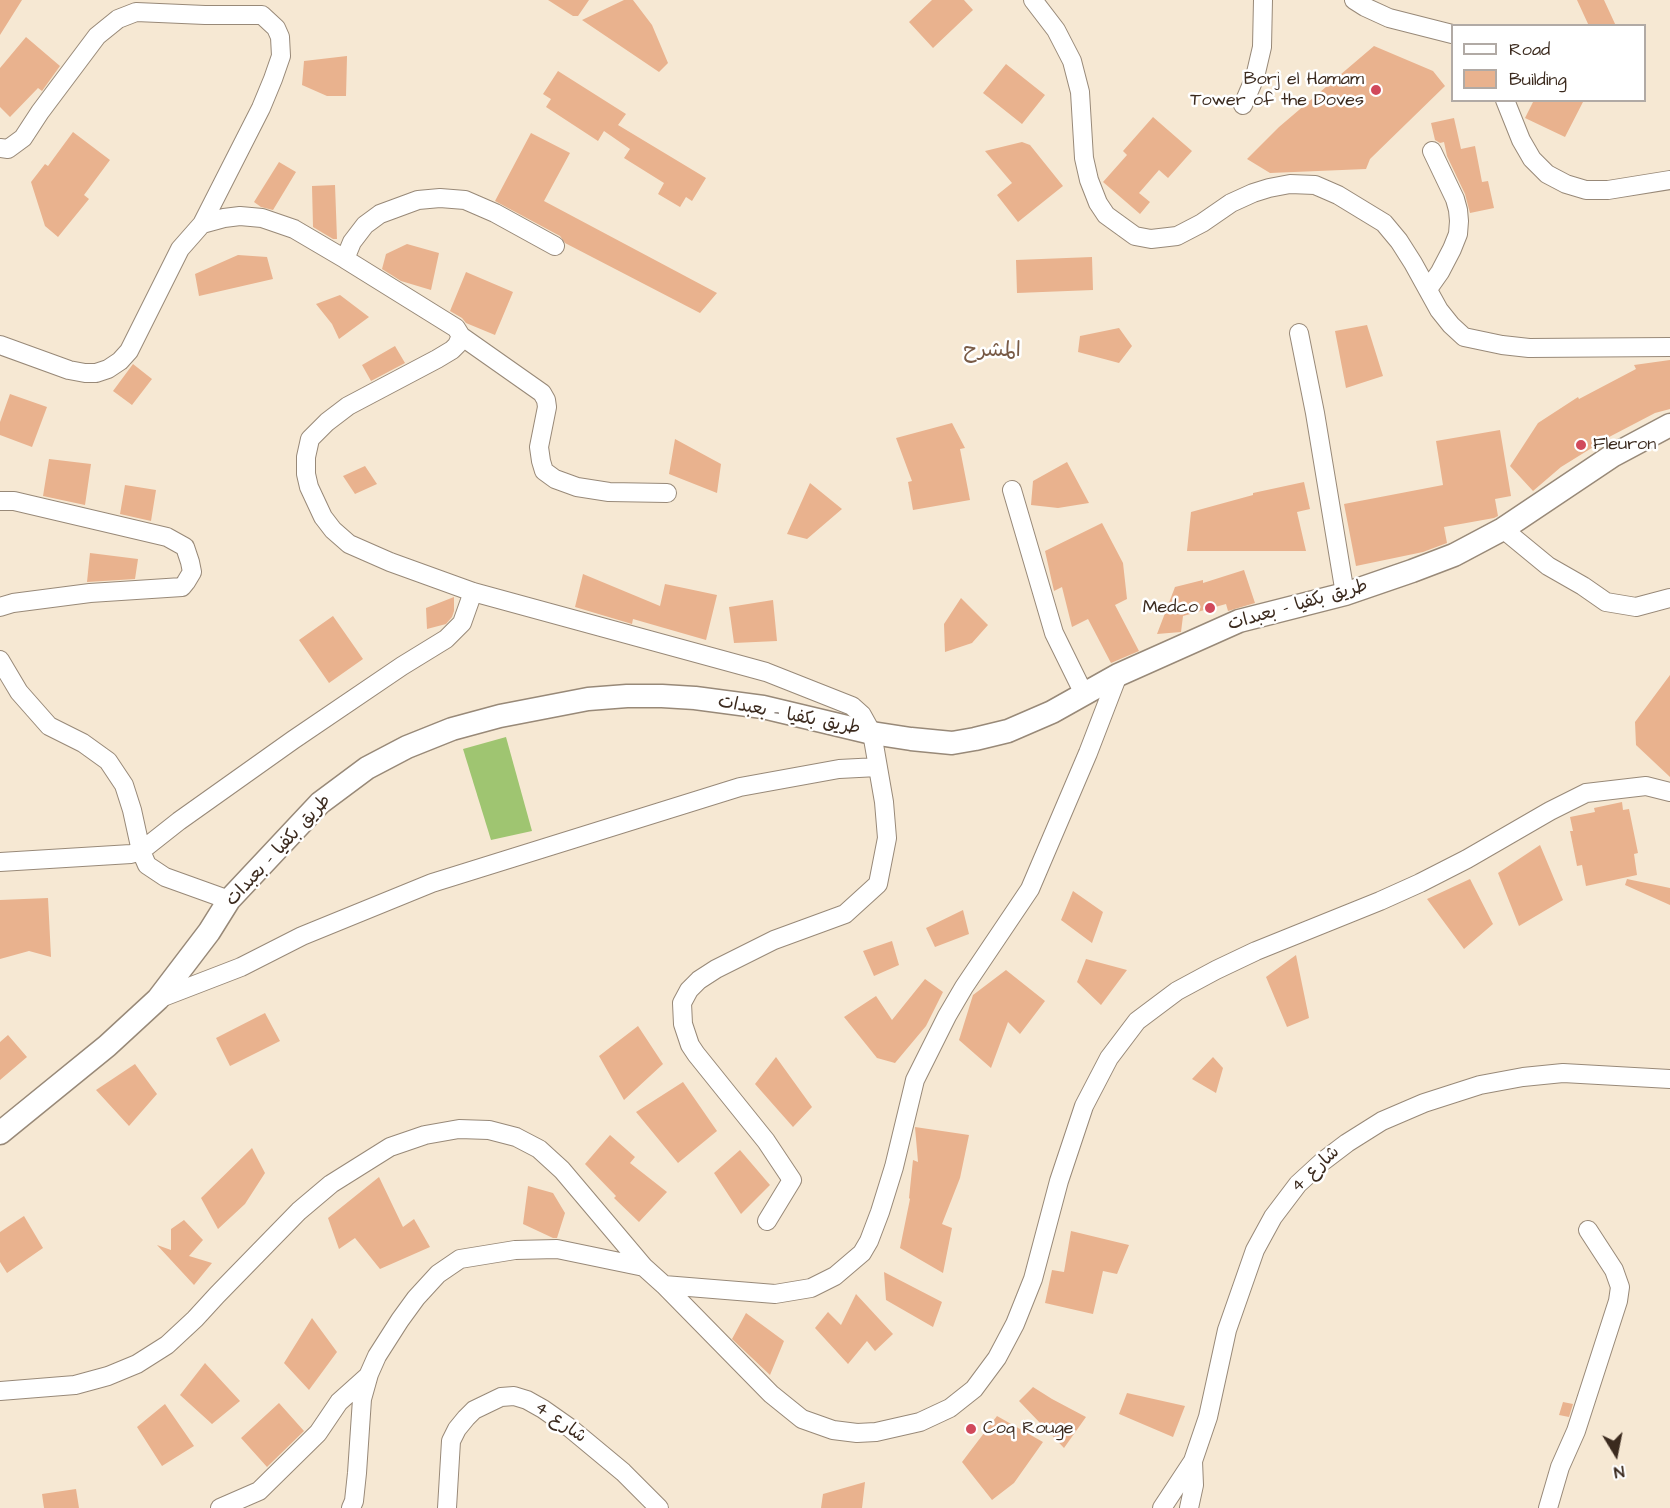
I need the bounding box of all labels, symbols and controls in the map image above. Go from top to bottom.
legend [1451,24,1646,102]
text: Road [1509,37,1550,62]
text: Building [1509,67,1567,92]
place label: Borj el Hamam Tower of the Doves [1190,69,1364,112]
marker: Borj el Hamam Tower of the Doves [1369,83,1383,97]
district label: المشرح [963,339,1021,365]
place label: Fleuron [1593,434,1656,456]
marker: Fleuron [1574,438,1588,452]
street label: طريق بكفيا - بعبدات [1226,576,1370,636]
place label: Medco [1143,597,1198,619]
marker: Medco [1203,601,1217,615]
street label: طريق بكفيا - بعبدات [716,692,862,740]
street label: طريق بكفيا - بعبدات [222,791,336,911]
street label: شارع 4 [1287,1142,1345,1198]
street label: شارع 4 [530,1397,590,1449]
place label: Coq Rouge [983,1418,1073,1440]
marker: Coq Rouge [964,1422,978,1436]
north arrow [1586,1424,1646,1484]
text: N [1612,1460,1626,1483]

